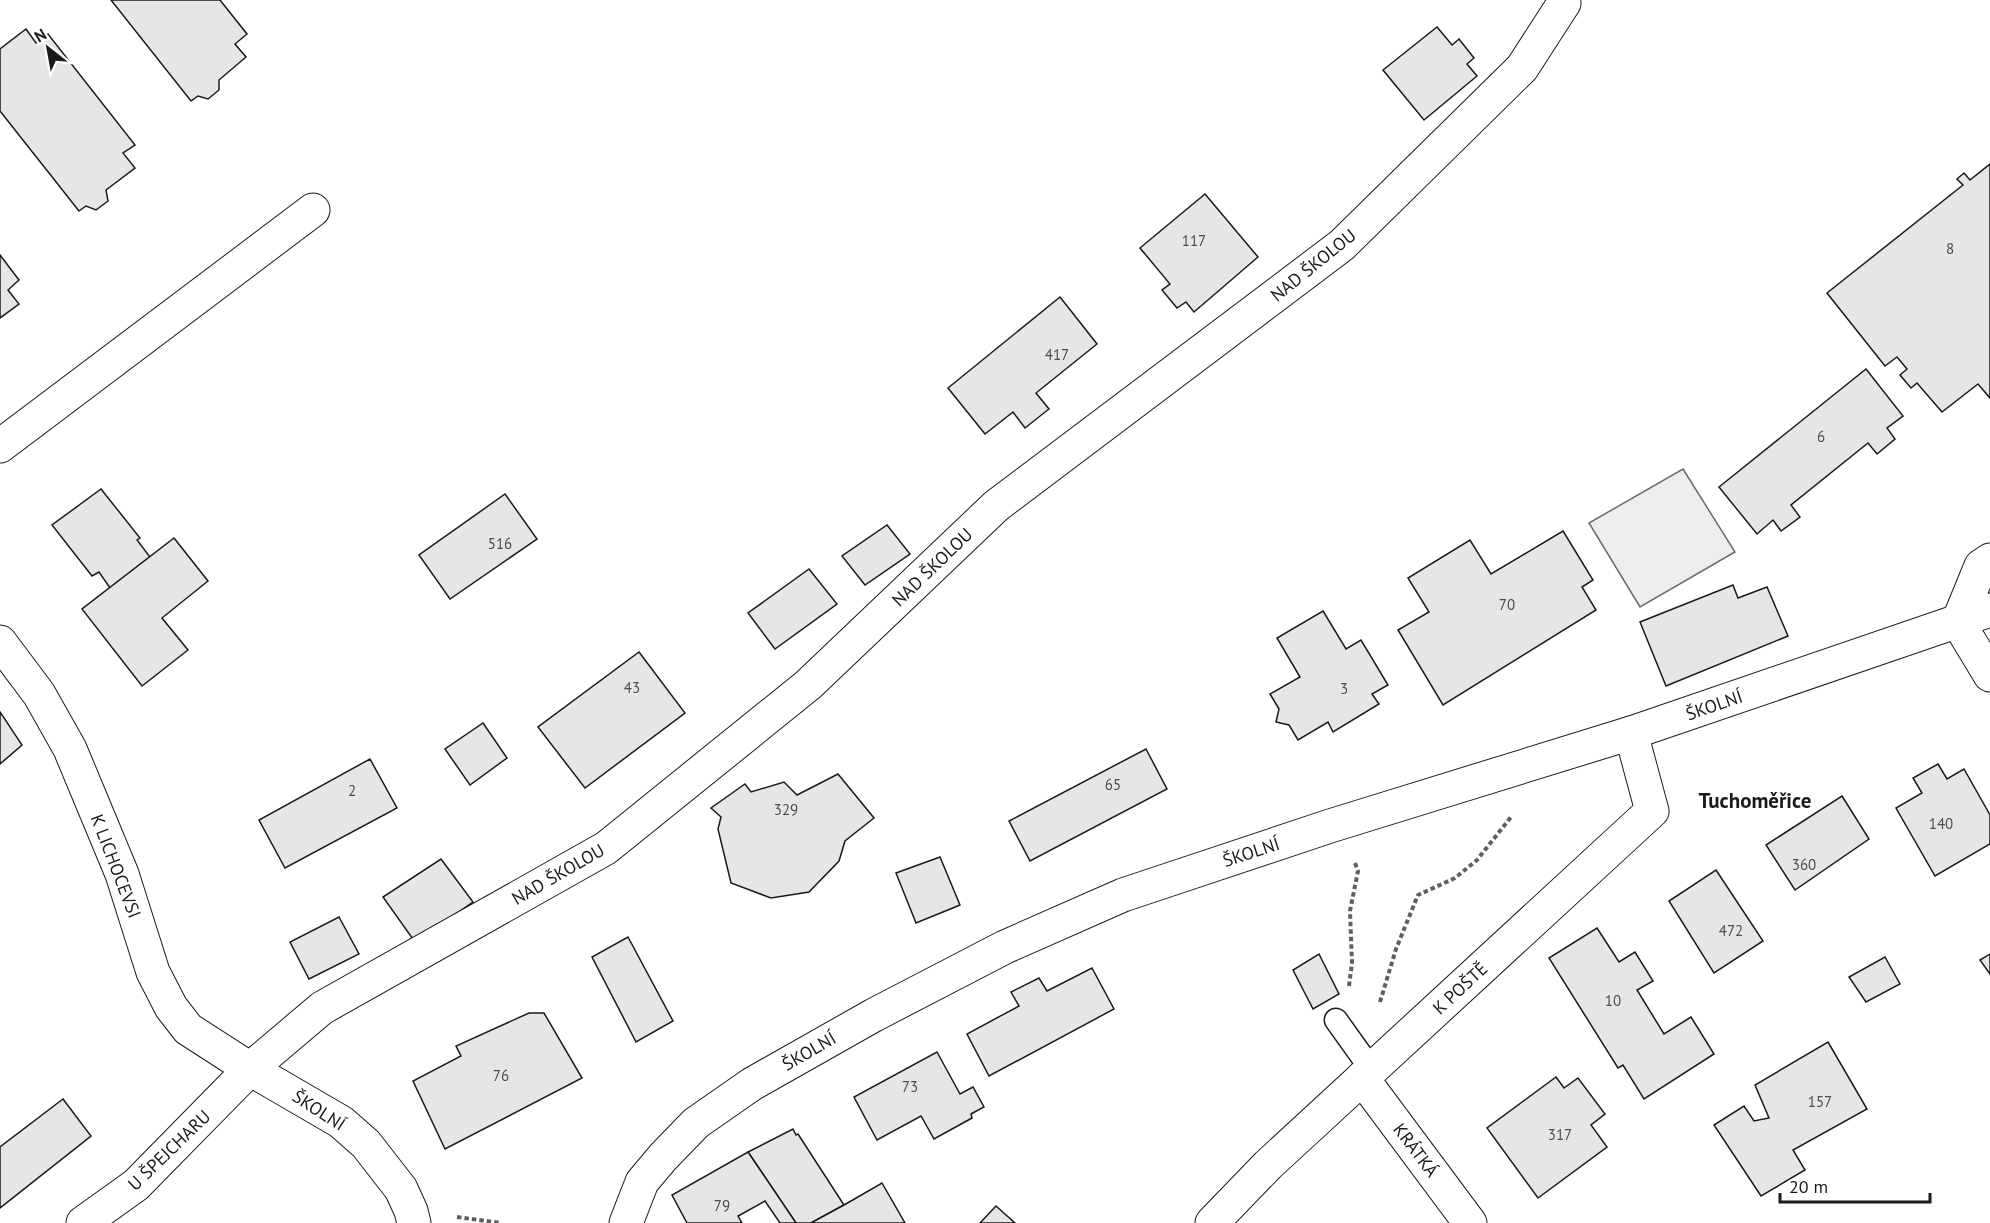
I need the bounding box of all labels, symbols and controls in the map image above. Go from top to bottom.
north arrow [18,18,78,78]
text: N [31,24,50,46]
street label: NAD ŠKOLOU [1266,224,1360,306]
house number: 117 [1182,231,1206,250]
house number: 8 [1946,239,1954,258]
house number: 417 [1045,345,1069,364]
house number: 6 [1817,427,1825,446]
street label: NAD ŠKOLOU [887,523,977,611]
house number: 516 [488,534,512,553]
house number: 70 [1499,595,1515,614]
house number: 43 [624,678,640,697]
house number: 3 [1340,679,1348,698]
street label: ŠKOLNÍ [1683,684,1746,725]
house number: 65 [1105,775,1121,794]
house number: 2 [348,781,356,800]
district label: Tuchoměřice [1699,787,1811,814]
house number: 329 [774,800,798,819]
street label: K LICHOCEVSI [86,811,146,921]
house number: 140 [1929,814,1953,833]
street label: ŠKOLNÍ [1220,832,1283,872]
street label: NAD ŠKOLOU [507,838,609,910]
house number: 360 [1792,855,1816,874]
house number: 472 [1719,921,1743,940]
street label: K POŠTĚ [1428,957,1492,1019]
house number: 10 [1605,991,1621,1010]
street label: ŠKOLNÍ [778,1026,841,1076]
house number: 76 [493,1066,509,1085]
house number: 73 [902,1077,918,1096]
street label: ŠKOLNÍ [288,1084,350,1136]
house number: 157 [1808,1092,1832,1111]
street label: U ŠPEJCHARU [123,1105,215,1195]
street label: KRÁTKÁ [1388,1119,1444,1182]
house number: 317 [1548,1125,1572,1144]
scale bar [1780,1166,1930,1204]
text: 20 m [1789,1175,1828,1198]
house number: 79 [714,1196,730,1215]

